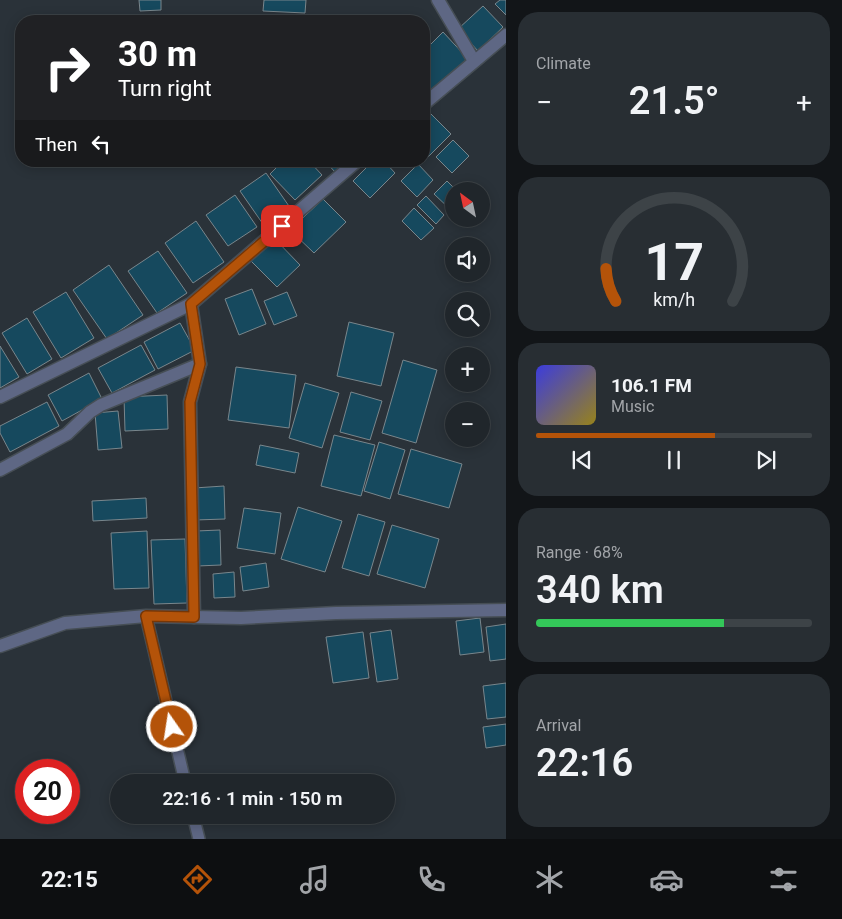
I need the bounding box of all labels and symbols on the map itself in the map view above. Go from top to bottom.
north arrow [445,182,490,228]
pin [261,205,303,247]
position arrow [145,700,197,752]
speed limit sign: 20 [15,759,80,824]

